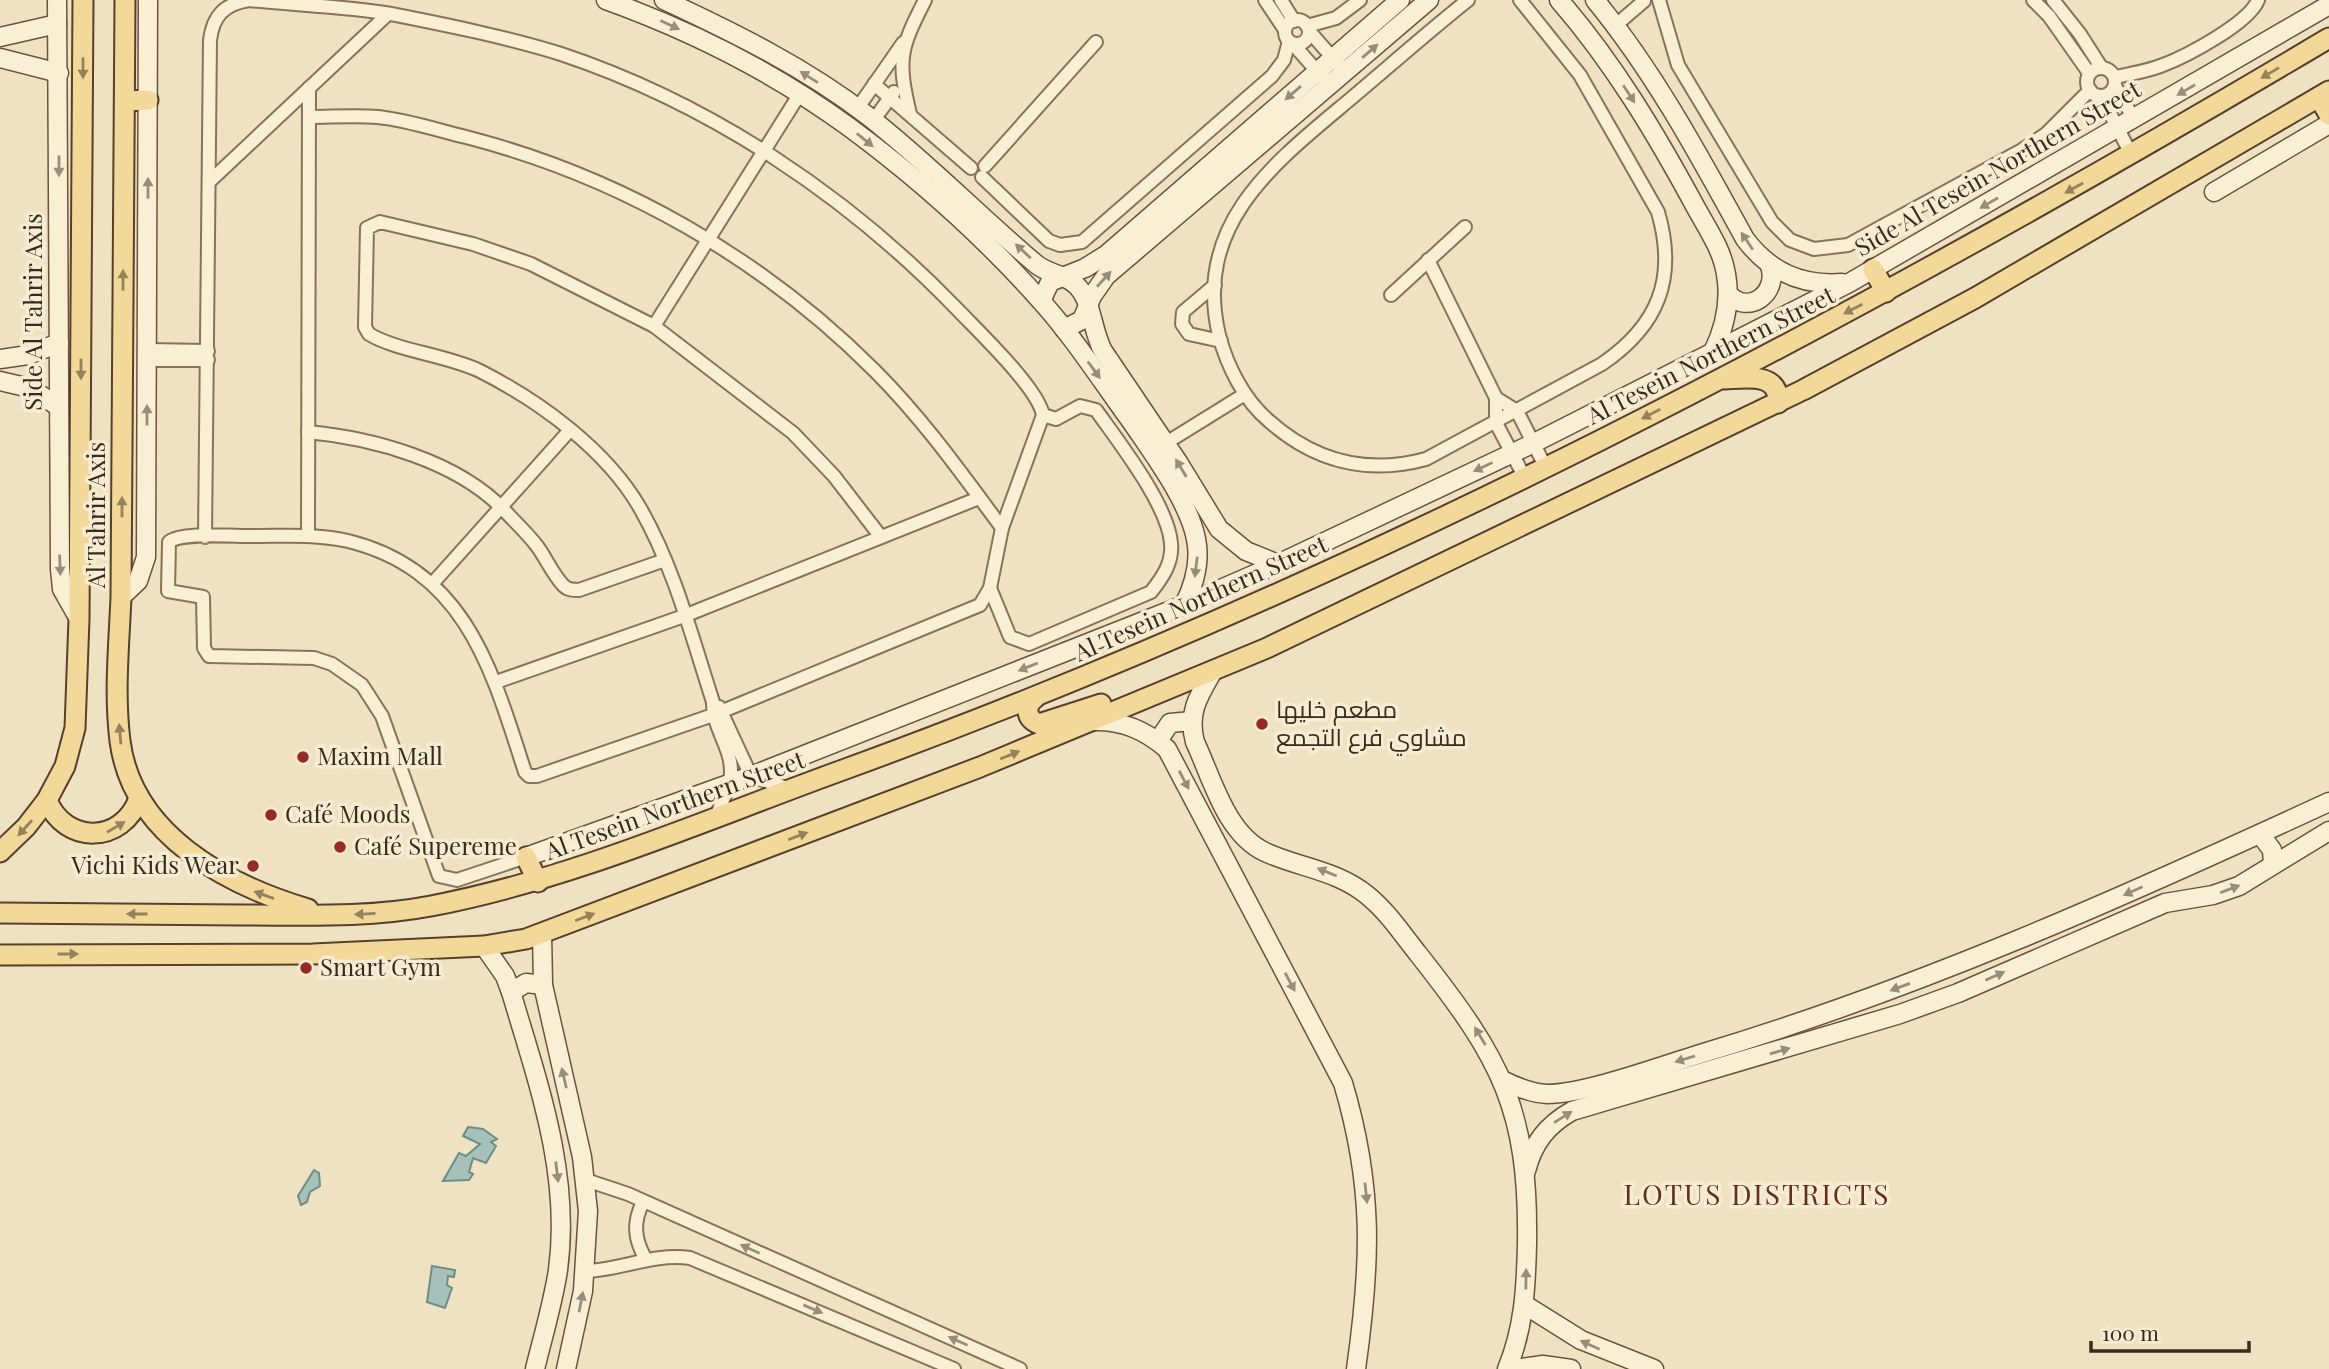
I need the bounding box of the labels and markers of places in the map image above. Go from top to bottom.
place label: مطعم خليها مشاوي فرع التجمع [1276,692,1467,756]
marker: مطعم خليها مشاوي فرع التجمع [1254,716,1270,732]
place label: Maxim Mall [317,739,443,771]
marker: Maxim Mall [295,749,311,765]
place label: Café Moods [285,797,411,829]
marker: Café Moods [263,807,279,823]
place label: Café Supereme [354,829,517,861]
marker: Café Supereme [332,839,348,855]
place label: Vichi Kids Wear [70,848,239,880]
marker: Vichi Kids Wear [245,858,261,874]
place label: Smart Gym [320,950,441,982]
marker: Smart Gym [298,960,314,976]

